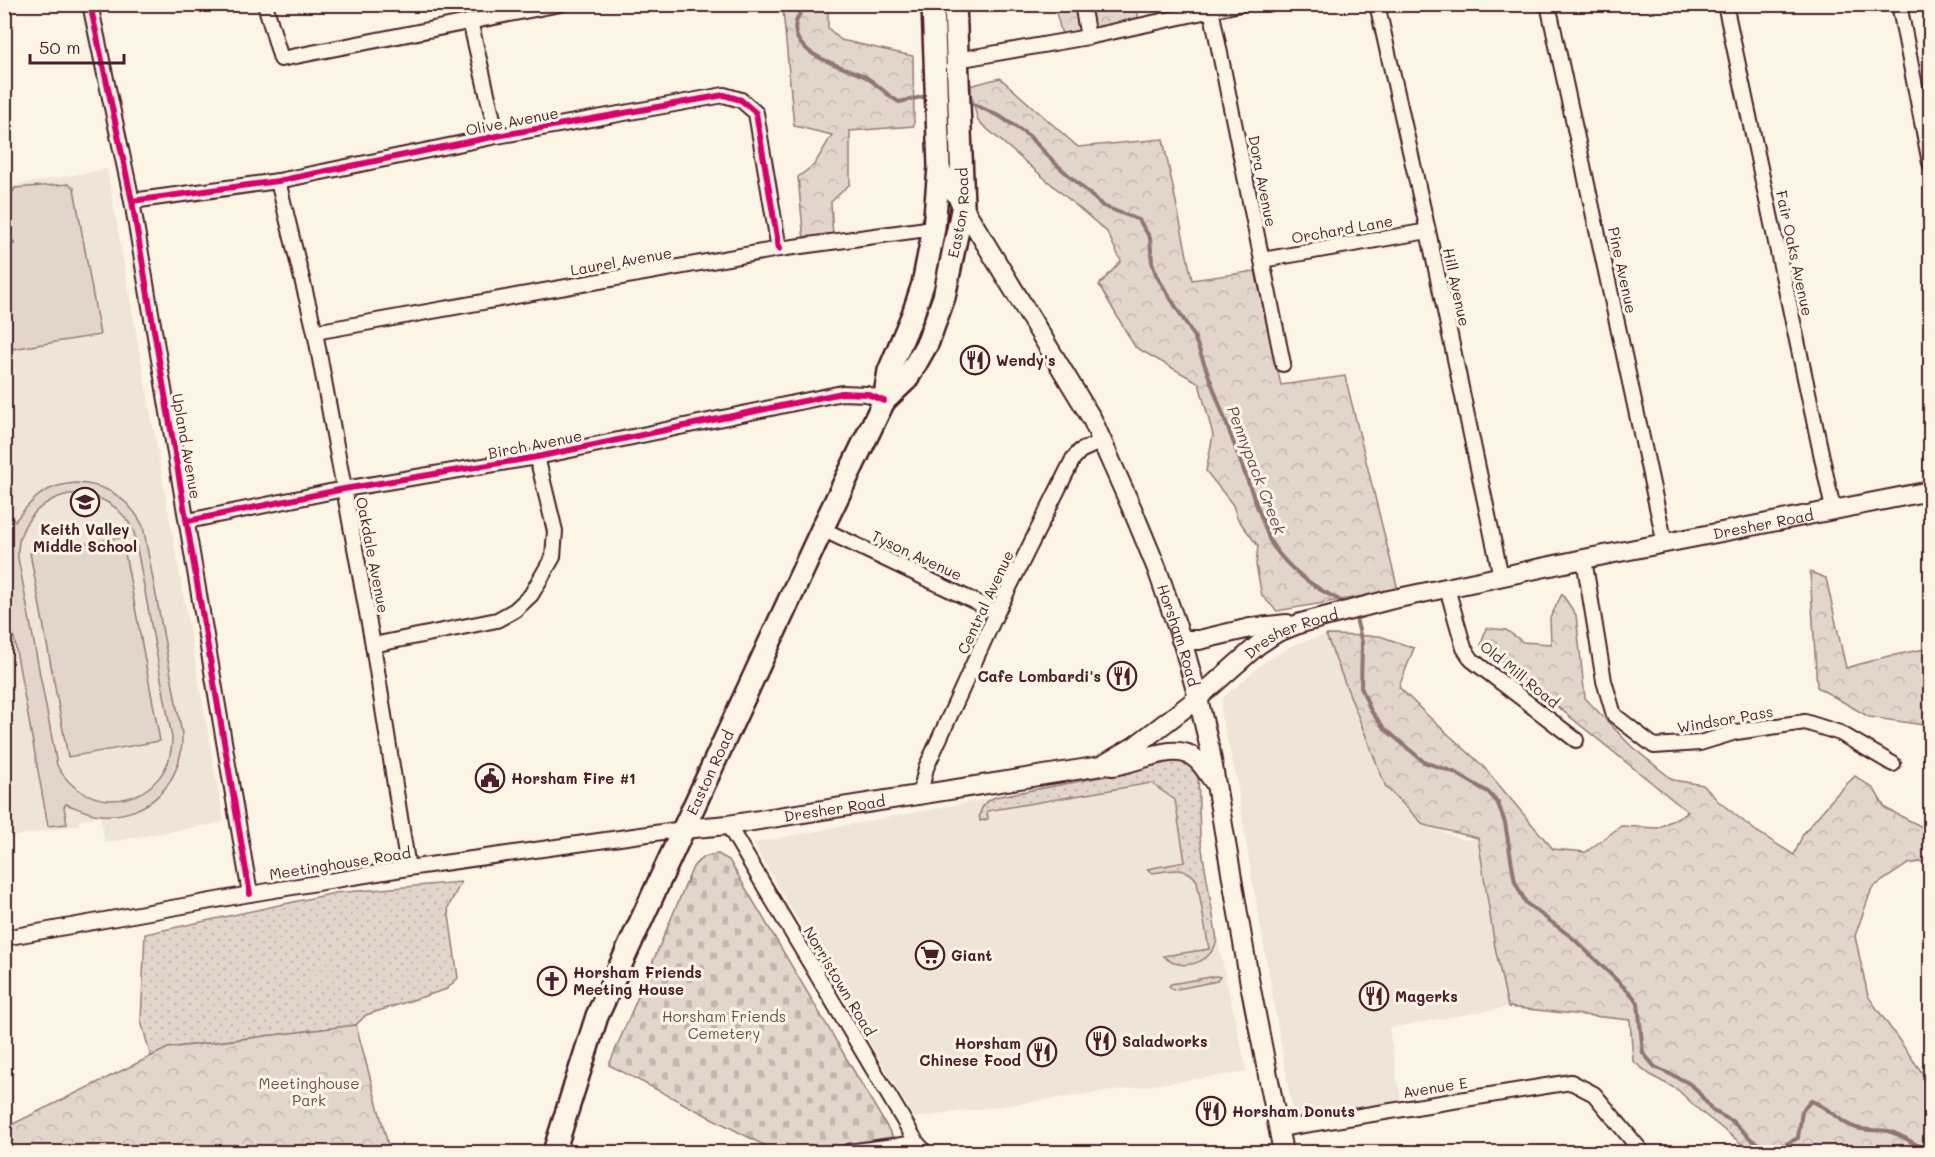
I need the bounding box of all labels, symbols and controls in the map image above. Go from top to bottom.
scale bar [30,27,124,65]
text: 50 m [39,35,81,59]
street label: Olive Avenue [464,102,560,140]
street label: Dora Avenue [1244,134,1282,228]
street label: Easton Road [942,167,973,260]
street label: Fair Oaks Avenue [1772,188,1818,318]
street label: Orchard Lane [1290,210,1394,248]
street label: Pine Avenue [1604,225,1642,315]
street label: Laurel Avenue [569,242,673,280]
street label: Hill Avenue [1439,246,1475,328]
restaurant icon: Wendy's [959,344,991,376]
place label: Wendy's [996,350,1056,370]
street label: Upland Avenue [168,392,206,500]
water label: Pennypack Creek [1223,403,1291,538]
street label: Birch Avenue [486,425,584,463]
school or university icon: Keith Valley Middle School [69,486,101,518]
street label: Oakdale Avenue [352,495,394,615]
street label: Dresher Road [1711,504,1815,543]
place label: Keith Valley Middle School [33,519,137,556]
street label: Tyson Avenue [869,525,965,585]
street label: Central Avenue [952,547,1018,657]
street label: Horsham Road [1153,581,1204,689]
street label: Dresher Road [1240,604,1340,663]
street label: Old Mill Road [1476,636,1564,712]
restaurant icon: Cafe Lombardi's [1106,660,1138,692]
place label: Cafe Lombardi's [977,666,1101,686]
street label: Windsor Pass [1675,701,1775,737]
street label: Easton Road [681,727,738,818]
public building icon: Horsham Fire #1 [474,762,506,794]
place label: Horsham Fire #1 [511,768,636,788]
street label: Dresher Road [783,790,886,826]
street label: Meetinghouse Road [268,842,412,884]
street label: Norristown Road [799,922,881,1040]
supermarket icon: Giant [914,939,946,971]
place label: Giant [951,945,992,965]
place label: Horsham Friends Meeting House [573,962,702,999]
church icon: Horsham Friends Meeting House [536,965,568,997]
restaurant icon: Magerks [1358,980,1390,1012]
place label: Magerks [1395,986,1458,1006]
park label: Horsham Friends Cemetery [662,1006,786,1043]
restaurant icon: Saladworks [1085,1025,1117,1057]
place label: Saladworks [1122,1031,1207,1051]
place label: Horsham Chinese Food [919,1033,1022,1070]
restaurant icon: Horsham Chinese Food [1026,1036,1058,1068]
street label: Avenue E [1401,1072,1469,1102]
park label: Meetinghouse Park [259,1073,359,1110]
restaurant icon: Horsham Donuts [1195,1095,1227,1127]
place label: Horsham Donuts [1232,1101,1355,1121]

